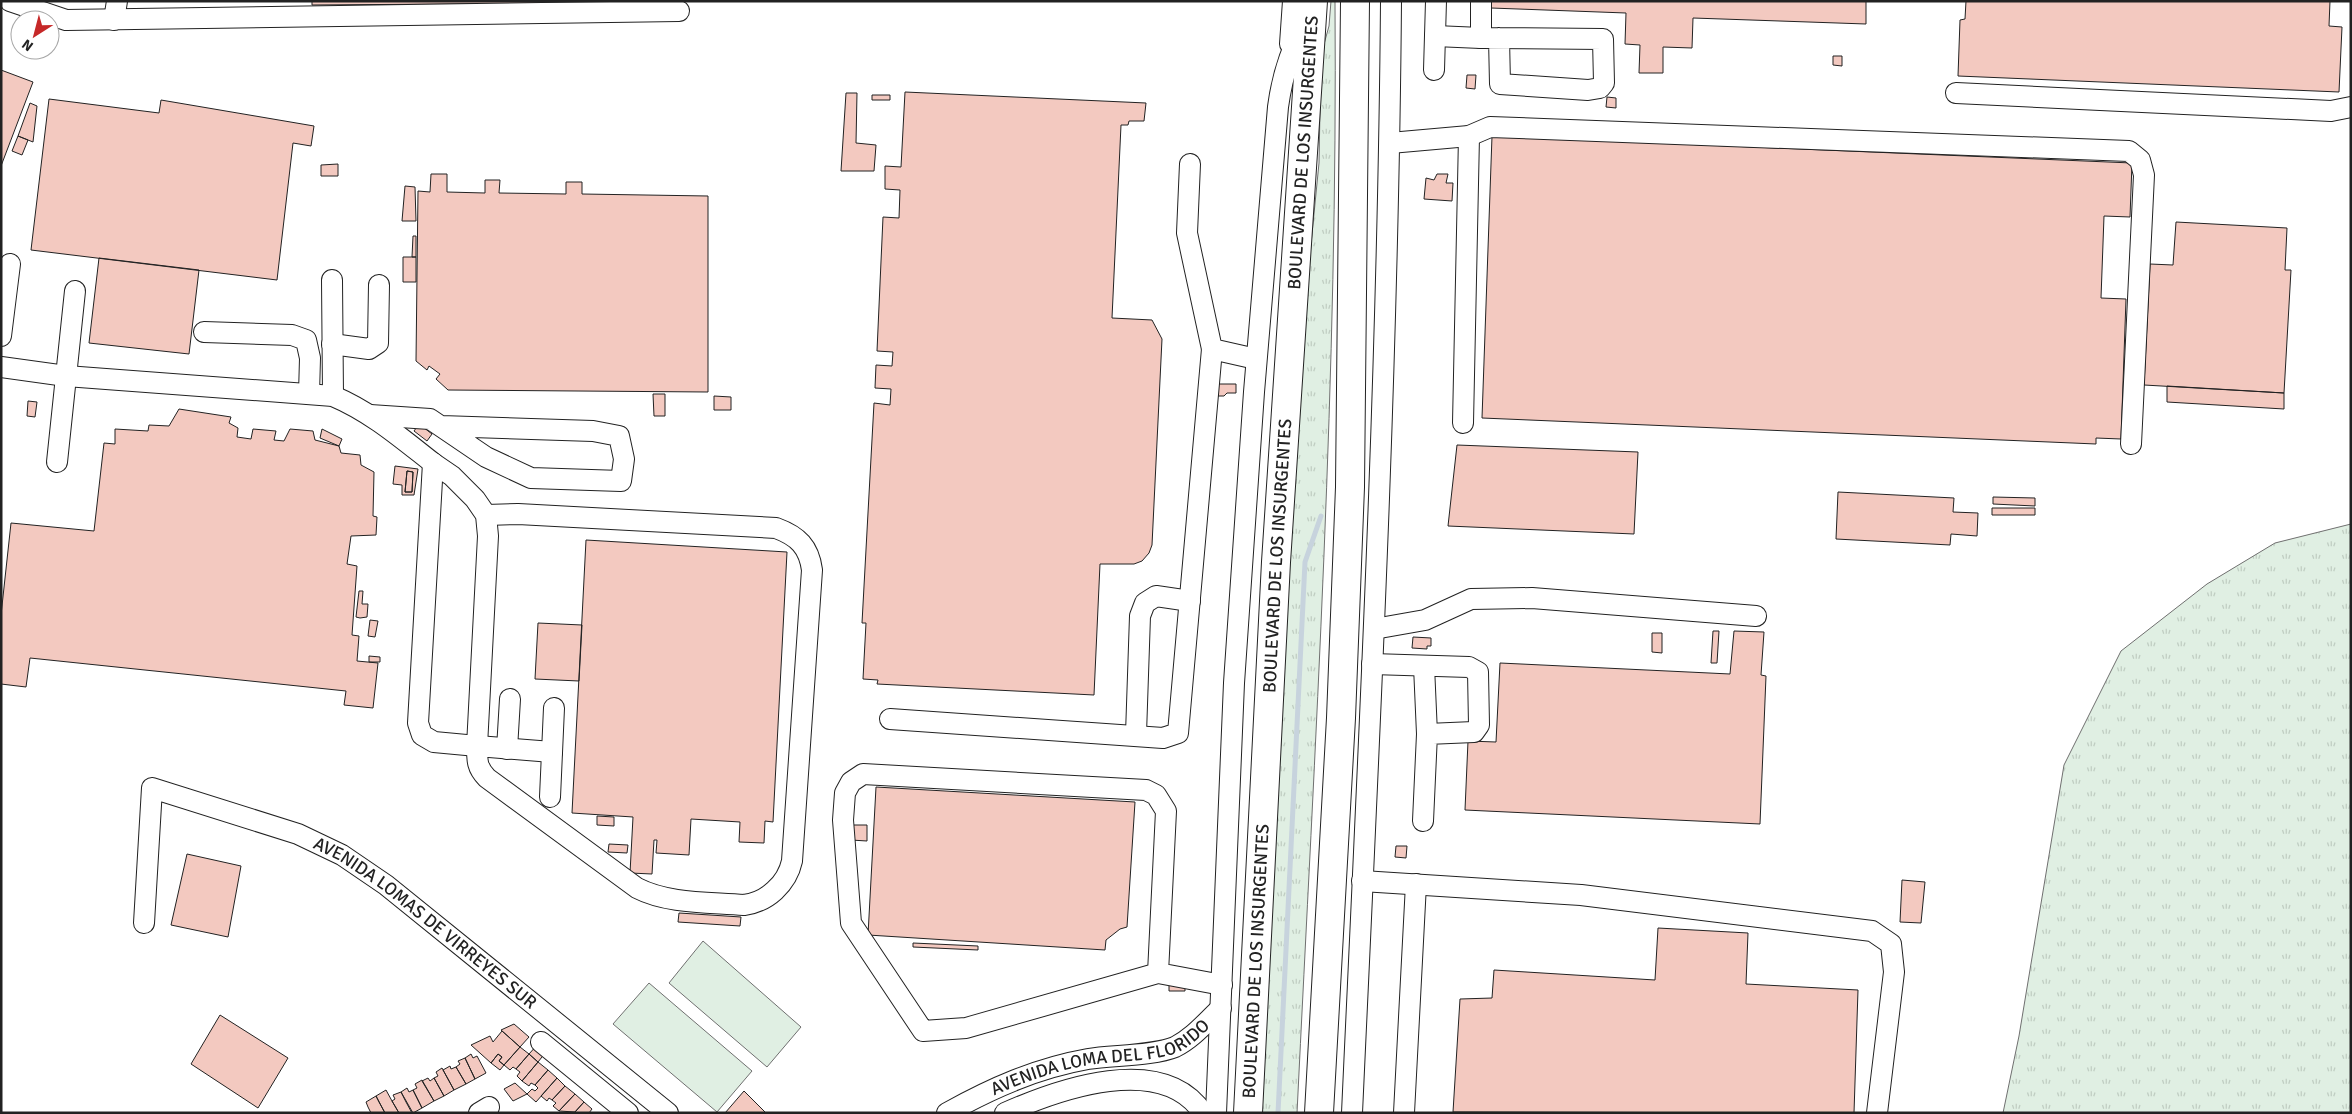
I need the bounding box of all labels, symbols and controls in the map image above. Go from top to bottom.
north arrow [10,10,60,60]
street label: BOULEVARD DE LOS INSURGENTES [1283,15,1323,290]
text: N [19,35,37,55]
street label: BOULEVARD DE LOS INSURGENTES [1258,418,1296,693]
street label: BOULEVARD DE LOS INSURGENTES [1238,823,1274,1099]
street label: AVENIDA LOMAS DE VIRREYES SUR [310,832,541,1014]
street label: AVENIDA LOMA DEL FLORIDO [987,1014,1214,1100]

